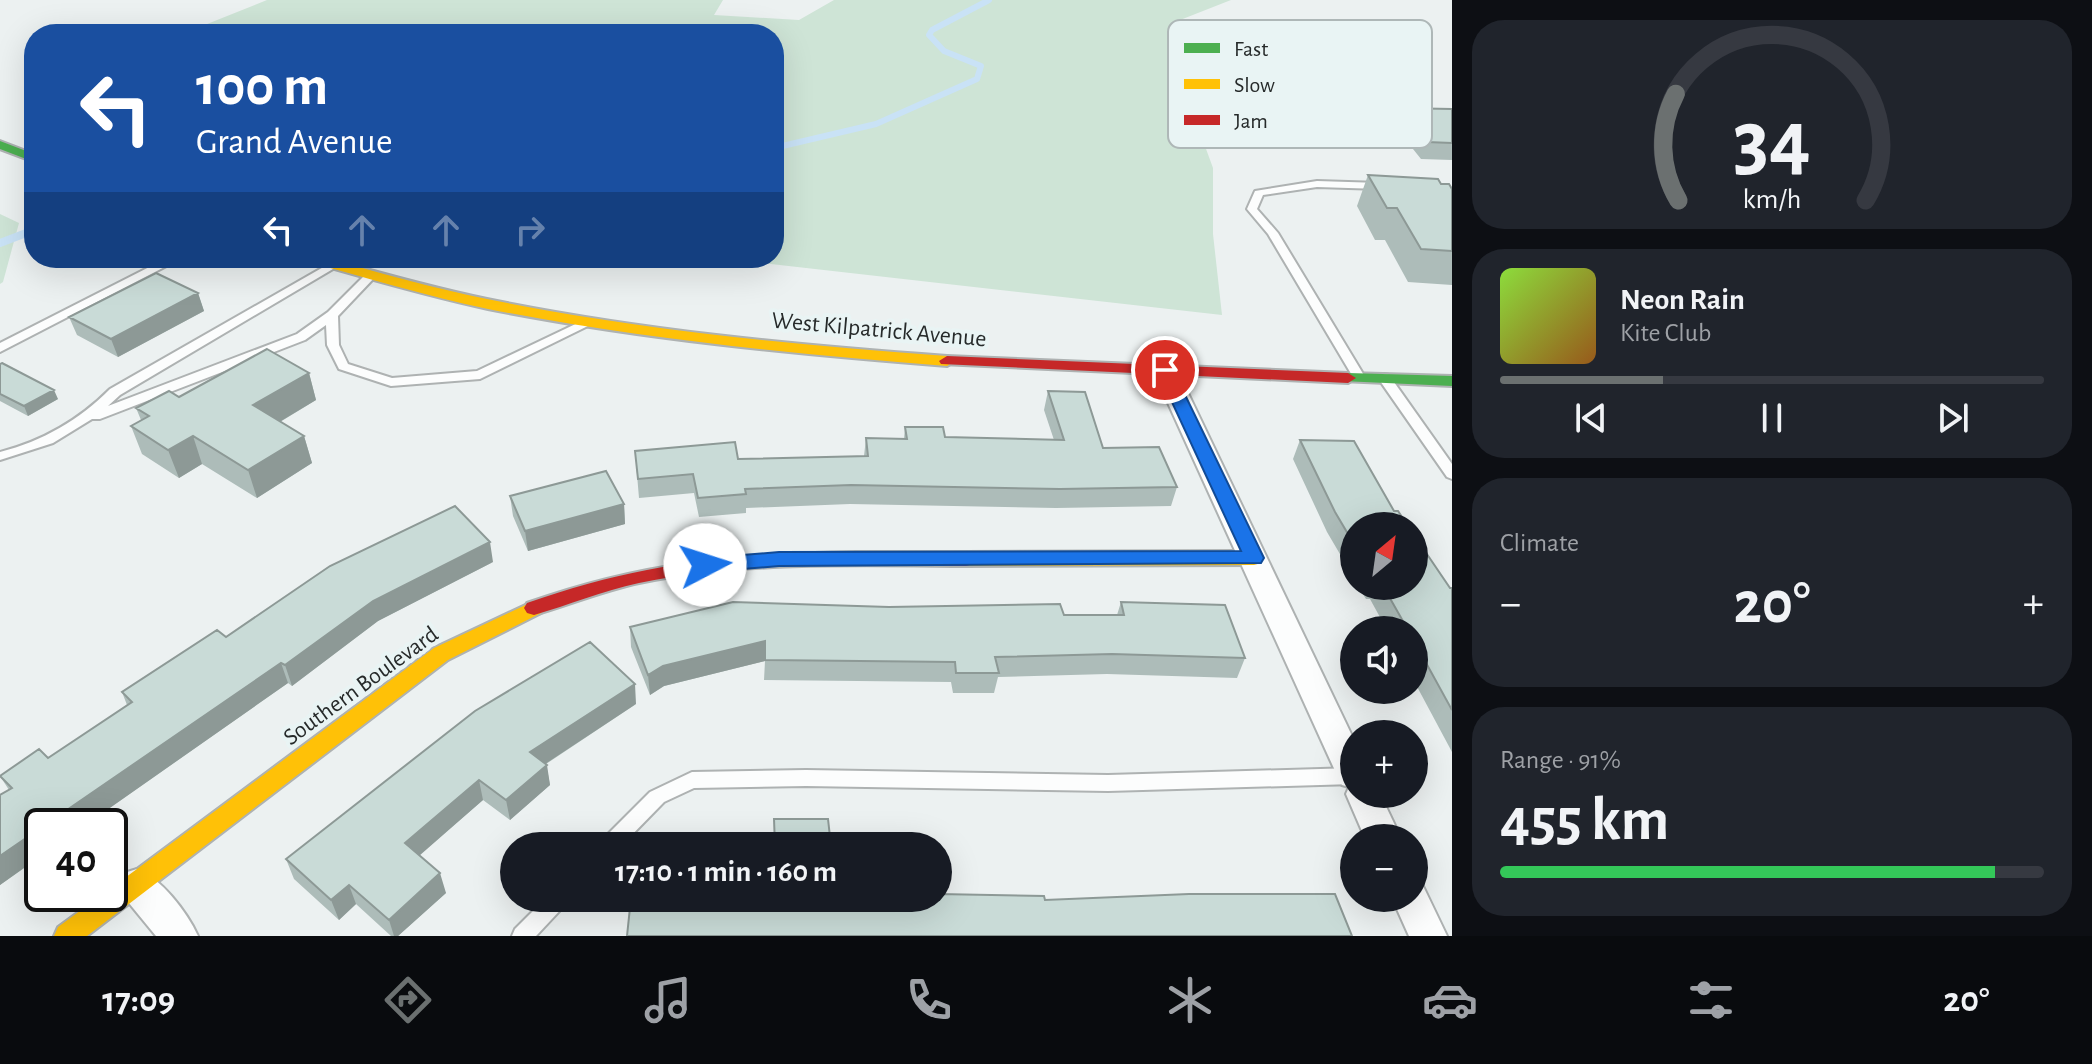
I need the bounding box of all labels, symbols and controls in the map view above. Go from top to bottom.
legend [1168,20,1432,148]
text: Fast [1234,38,1268,60]
icon: left [64,56,168,160]
text: 100 m [196,59,328,115]
text: Slow [1234,74,1275,96]
text: 34 [1733,99,1811,183]
text: Jam [1234,110,1268,132]
text: Grand Avenue [196,124,393,160]
text: km/h [1743,185,1801,214]
icon: left [256,208,300,252]
icon: ahead [340,208,384,252]
icon: ahead [424,208,468,252]
icon: right [508,208,552,252]
text: Neon Rain [1620,285,1745,315]
street label: West Kilpatrick Avenue [771,309,987,351]
text: Kite Club [1620,320,1711,346]
pin [1131,336,1199,404]
icon: arrive [1143,348,1187,392]
icon: previous [1569,396,1613,440]
icon: pause [1750,396,1794,440]
icon: next [1931,396,1975,440]
north arrow [1340,512,1428,600]
map controls [1340,512,1428,912]
position arrow [663,523,747,607]
text: Climate [1500,530,1579,556]
text: 20° [1733,574,1811,634]
text: − [1500,582,1521,626]
text: + [2023,582,2044,626]
button: sound [1340,616,1428,704]
street label: Southern Boulevard [279,622,443,750]
button: + [1340,720,1428,808]
text: Range · 91% [1500,747,1621,773]
text: 455 km [1500,791,1669,851]
speed limit sign: 40 [24,808,128,912]
button: − [1340,824,1428,912]
text: 17:10 · 1 min · 160 m [615,857,837,887]
icon: directions [380,972,436,1028]
icon: music [640,972,696,1028]
icon: phone [901,972,957,1028]
icon: climate [1162,972,1218,1028]
icon: car [1422,972,1478,1028]
icon: filters [1683,972,1739,1028]
text: 17:09 [102,982,175,1018]
text: 20° [1943,982,1990,1018]

